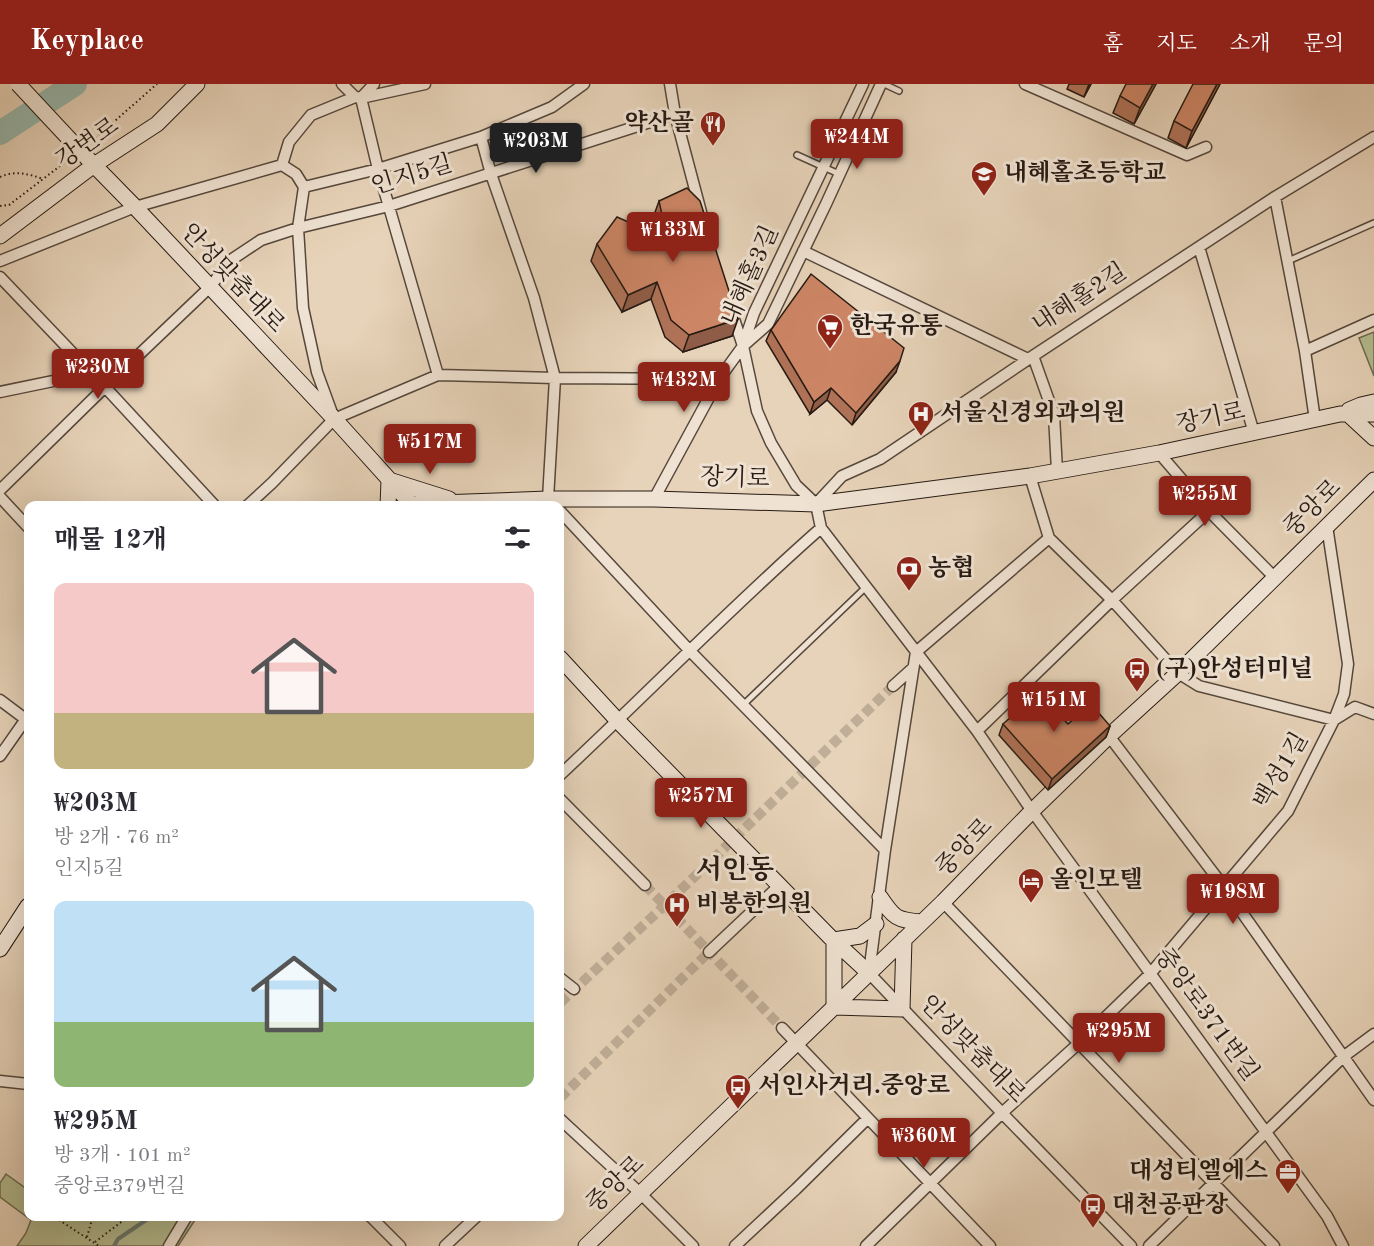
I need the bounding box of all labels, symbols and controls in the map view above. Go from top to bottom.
text: Keyplace [30,28,144,56]
text: 홈 [1103,34,1123,55]
text: 지도 [1156,34,1197,55]
text: 소개 [1230,34,1270,55]
text: 문의 [1303,34,1344,55]
place label: 약산골 [624,109,694,136]
restaurant icon: 약산골 [698,109,728,147]
street label: 강변로 [51,113,123,174]
pin: ₩244M [815,119,899,170]
pin: ₩203M [494,123,578,174]
text: ₩244M [825,128,889,148]
text: ₩203M [504,132,568,152]
street label: 인지5길 [368,150,455,200]
school or university icon: 내혜홀초등학교 [969,159,999,197]
place label: 내혜홀초등학교 [1004,159,1166,186]
pin: ₩133M [631,212,715,263]
street label: 안성맞춤대로 [176,218,290,338]
text: ₩133M [641,221,705,241]
street label: 내혜홀3길 [716,221,784,330]
street label: 내혜홀2길 [1027,257,1131,338]
supermarket icon: 한국유통 [815,312,845,350]
place label: 한국유통 [850,312,943,339]
pin: ₩230M [56,349,140,400]
text: ₩230M [66,358,130,378]
pin: ₩432M [642,362,726,413]
text: ₩432M [652,371,716,391]
street label: 장기로 [1174,398,1248,438]
hospital icon: 서울신경외과의원 [906,399,936,437]
place label: 서울신경외과의원 [940,399,1125,426]
pin: ₩517M [388,424,472,475]
text: ₩517M [398,433,462,453]
street label: 장기로 [700,464,770,492]
street label: 중앙로 [1279,475,1346,542]
pin: ₩255M [1163,476,1247,527]
text: ₩255M [1173,485,1237,505]
icon: filters [501,521,534,554]
text: 매물 12개 [54,528,167,554]
bank icon: 농협 [894,554,924,592]
place label: 농협 [928,554,974,581]
icon: home [240,622,348,730]
bus stop icon: (구)안성터미널 [1122,655,1152,693]
place label: (구)안성터미널 [1156,655,1313,682]
pin: ₩151M [1012,682,1096,733]
text: ₩151M [1022,691,1086,711]
street label: 백성1길 [1249,728,1313,813]
pin: ₩257M [659,778,743,829]
text: ₩257M [669,787,733,807]
text: ₩203M [54,791,138,817]
street label: 중앙로 [931,813,998,881]
text: 방 2개 · 76 m² [54,828,179,848]
district label: 서인동 [696,854,774,884]
text: 인지5길 [54,859,124,879]
hotel icon: 올인모텔 [1016,866,1046,904]
place label: 올인모텔 [1050,866,1143,893]
pin: ₩198M [1191,874,1275,925]
text: ₩198M [1201,883,1265,903]
hospital icon: 비봉한의원 [662,890,692,928]
place label: 비봉한의원 [696,890,812,917]
icon: home [240,940,348,1048]
street label: 중앙로371번길 [1150,943,1264,1086]
street label: 안성맞춤대로 [915,990,1031,1108]
pin: ₩295M [1077,1013,1161,1064]
text: ₩295M [1087,1022,1151,1042]
bus stop icon: 서인사거리.중앙로 [723,1072,753,1110]
place label: 서인사거리.중앙로 [758,1072,950,1099]
text: ₩295M [54,1109,138,1135]
pin: ₩360M [882,1118,966,1169]
text: ₩360M [892,1127,956,1147]
text: 방 3개 · 101 m² [54,1146,191,1166]
street label: 중앙로 [581,1151,649,1218]
place label: 대성티엘에스 [1129,1157,1268,1184]
office icon: 대성티엘에스 [1273,1157,1303,1195]
text: 중앙로379번길 [54,1177,185,1197]
bus stop icon: 대천공판장 [1078,1191,1108,1229]
place label: 대천공판장 [1112,1191,1229,1218]

